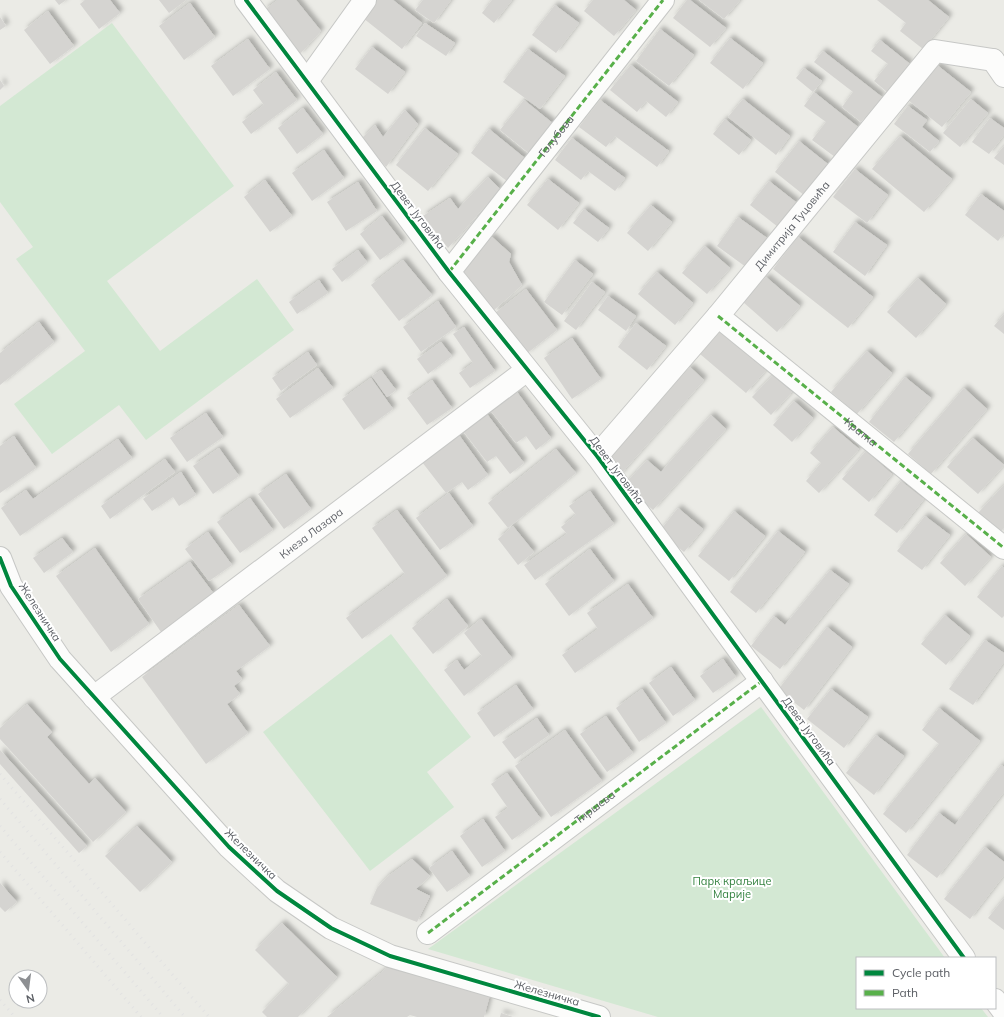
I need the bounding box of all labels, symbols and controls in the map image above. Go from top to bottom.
street label: Голубова [535,112,577,160]
street label: Девет Југовића [388,178,448,252]
street label: Димитрија Туцовића [752,178,833,273]
street label: Кратка [842,414,880,449]
street label: Девет Југовића [587,433,647,507]
street label: Кнеза Лазара [277,505,346,562]
street label: Железничка [16,580,64,644]
street label: Девет Југовића [779,694,839,768]
street label: Тиршева [572,787,618,827]
street label: Железничка [222,826,280,882]
park label: Парк краљице Марије [692,874,772,901]
legend [856,957,996,1009]
text: Cycle path [892,965,950,980]
north arrow [8,969,48,1009]
street label: Железничка [513,977,581,1009]
text: Path [892,985,918,1000]
text: N [25,991,36,1007]

